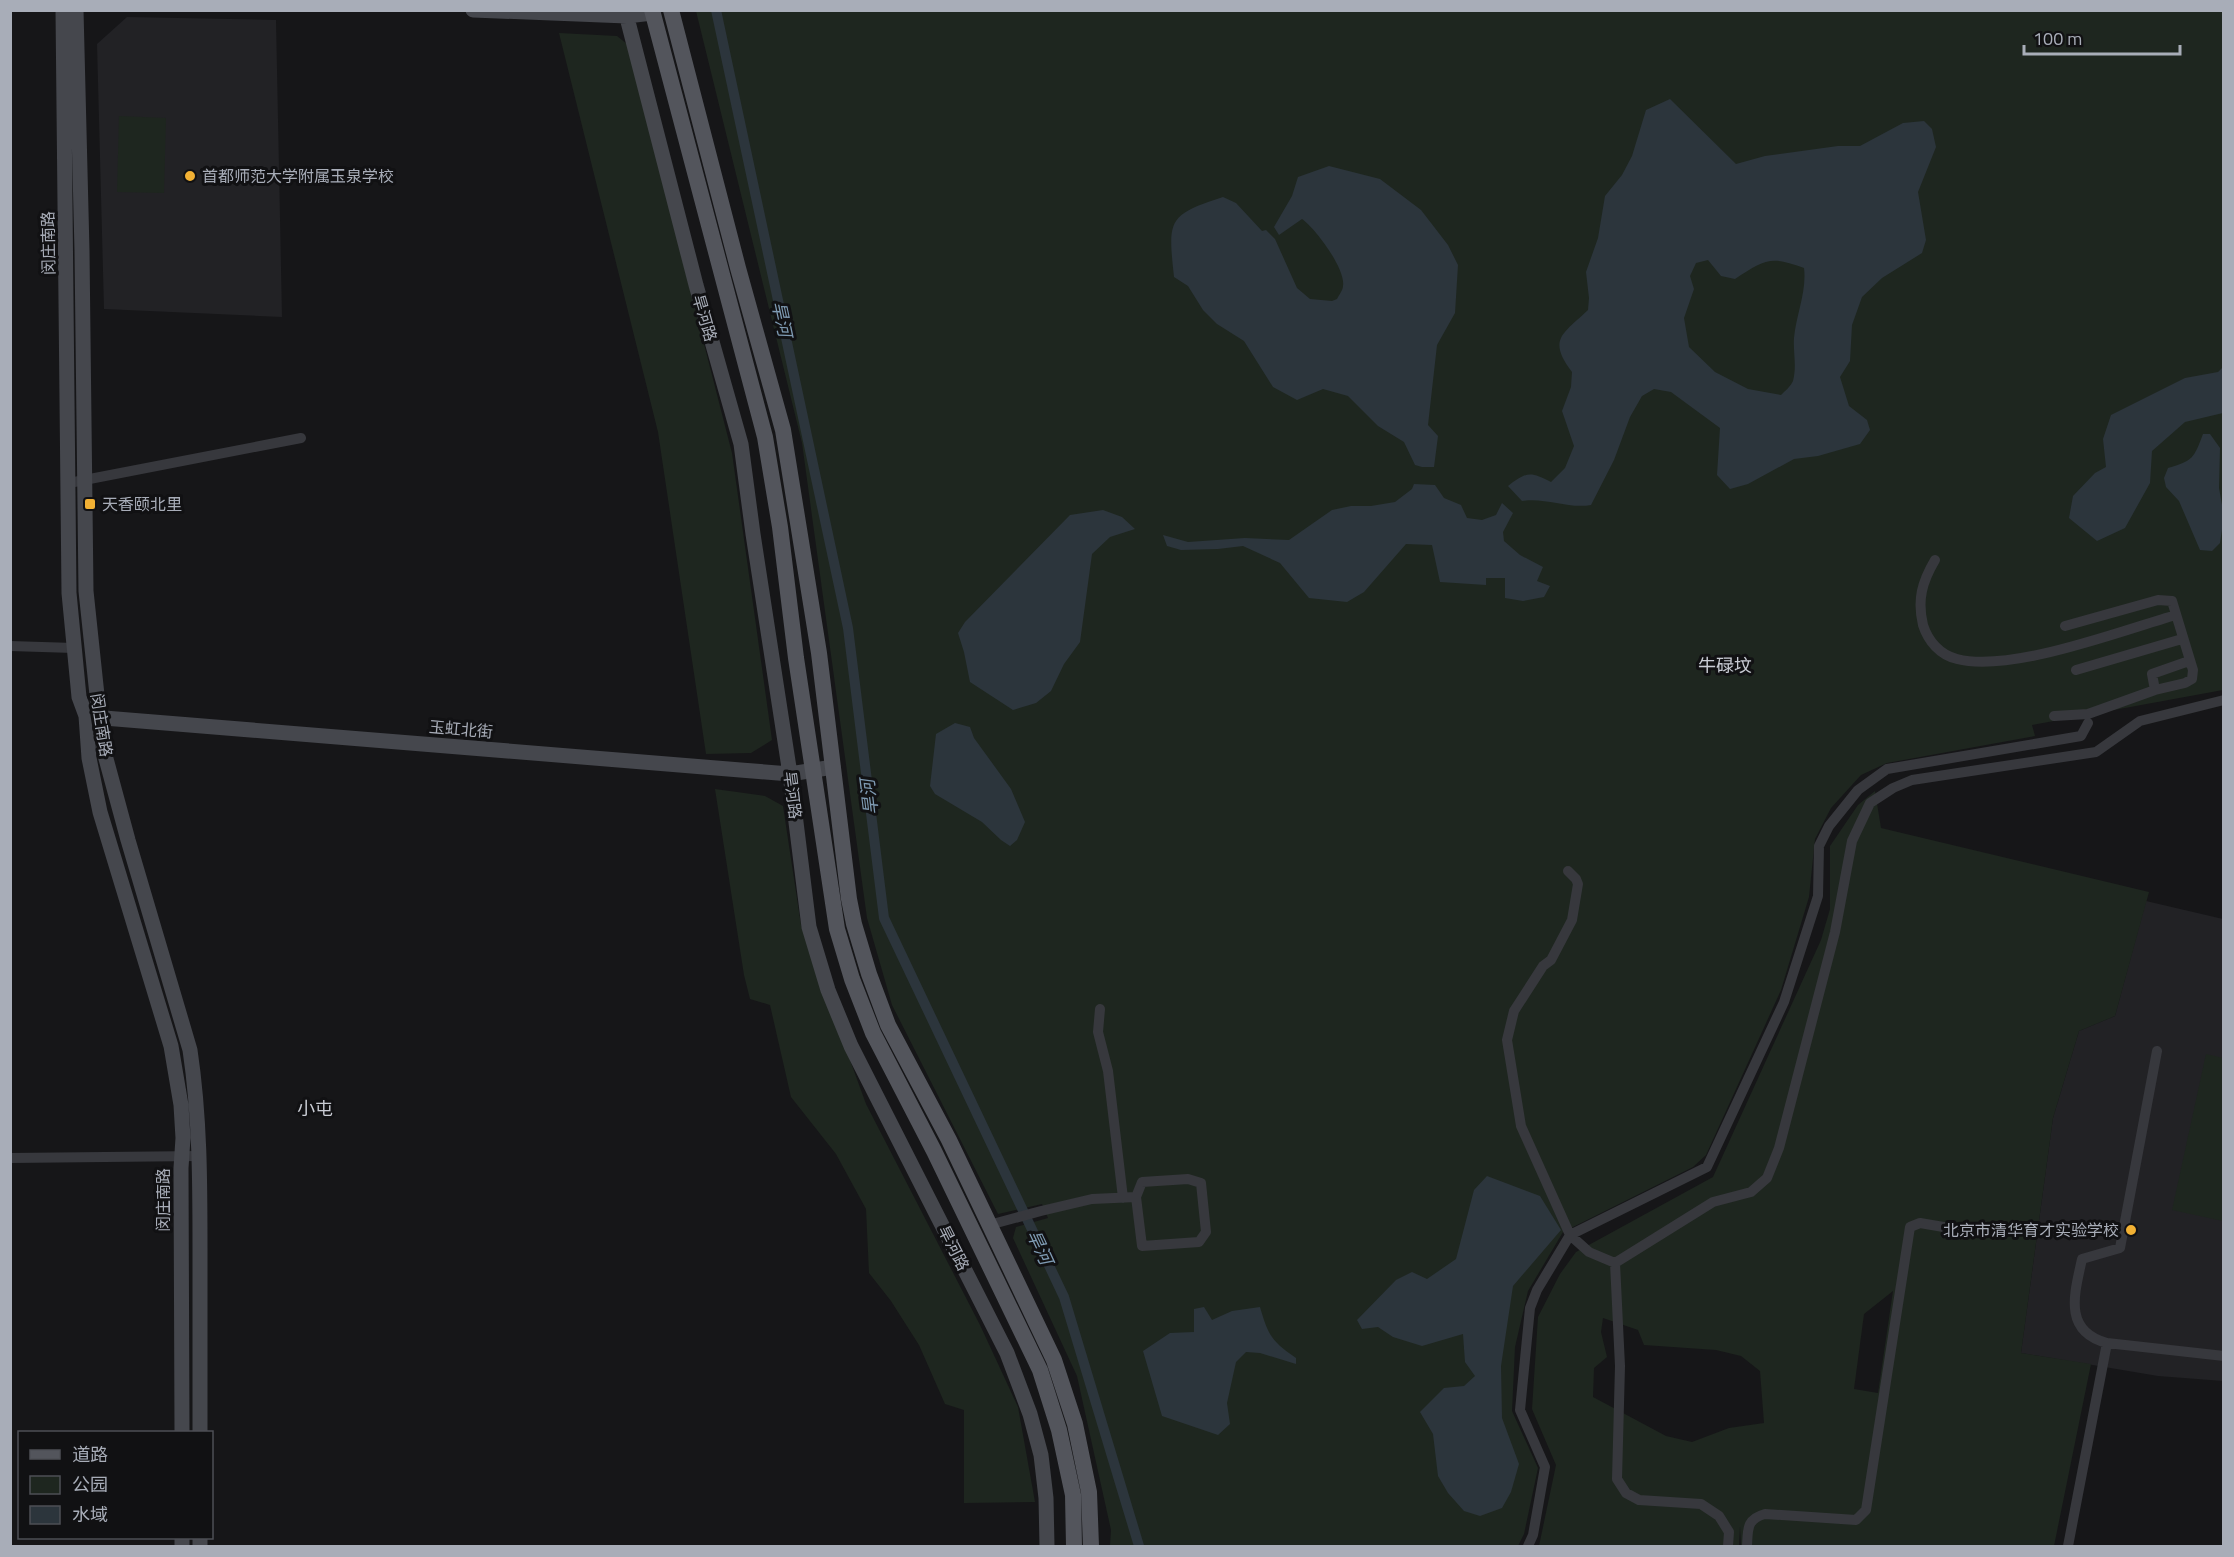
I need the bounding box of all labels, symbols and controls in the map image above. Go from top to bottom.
scale bar [2024,18,2180,56]
text: 100 m [2033,25,2082,52]
place label: 首都师范大学附属玉泉学校 [202,164,394,188]
marker: 首都师范大学附属玉泉学校 [183,169,197,183]
street label: 闵庄南路 [35,211,61,275]
street label: 旱河路 [687,292,723,344]
water label: 旱河 [765,299,800,342]
place label: 天香颐北里 [102,492,182,516]
marker: 天香颐北里 [83,497,97,511]
district label: 牛碌坟 [1698,652,1752,679]
street label: 闵庄南路 [85,692,119,758]
street label: 玉虹北街 [428,714,494,744]
street label: 旱河路 [778,770,808,820]
water label: 旱河 [853,775,885,817]
district label: 小屯 [297,1095,333,1122]
street label: 闵庄南路 [151,1168,175,1232]
place label: 北京市清华育才实验学校 [1943,1218,2119,1242]
street label: 旱河路 [932,1221,976,1275]
marker: 北京市清华育才实验学校 [2124,1223,2138,1237]
water label: 旱河 [1020,1225,1061,1272]
legend [18,1431,213,1539]
text: 道路 [72,1441,108,1468]
text: 公园 [72,1471,108,1498]
text: 水域 [72,1501,108,1528]

